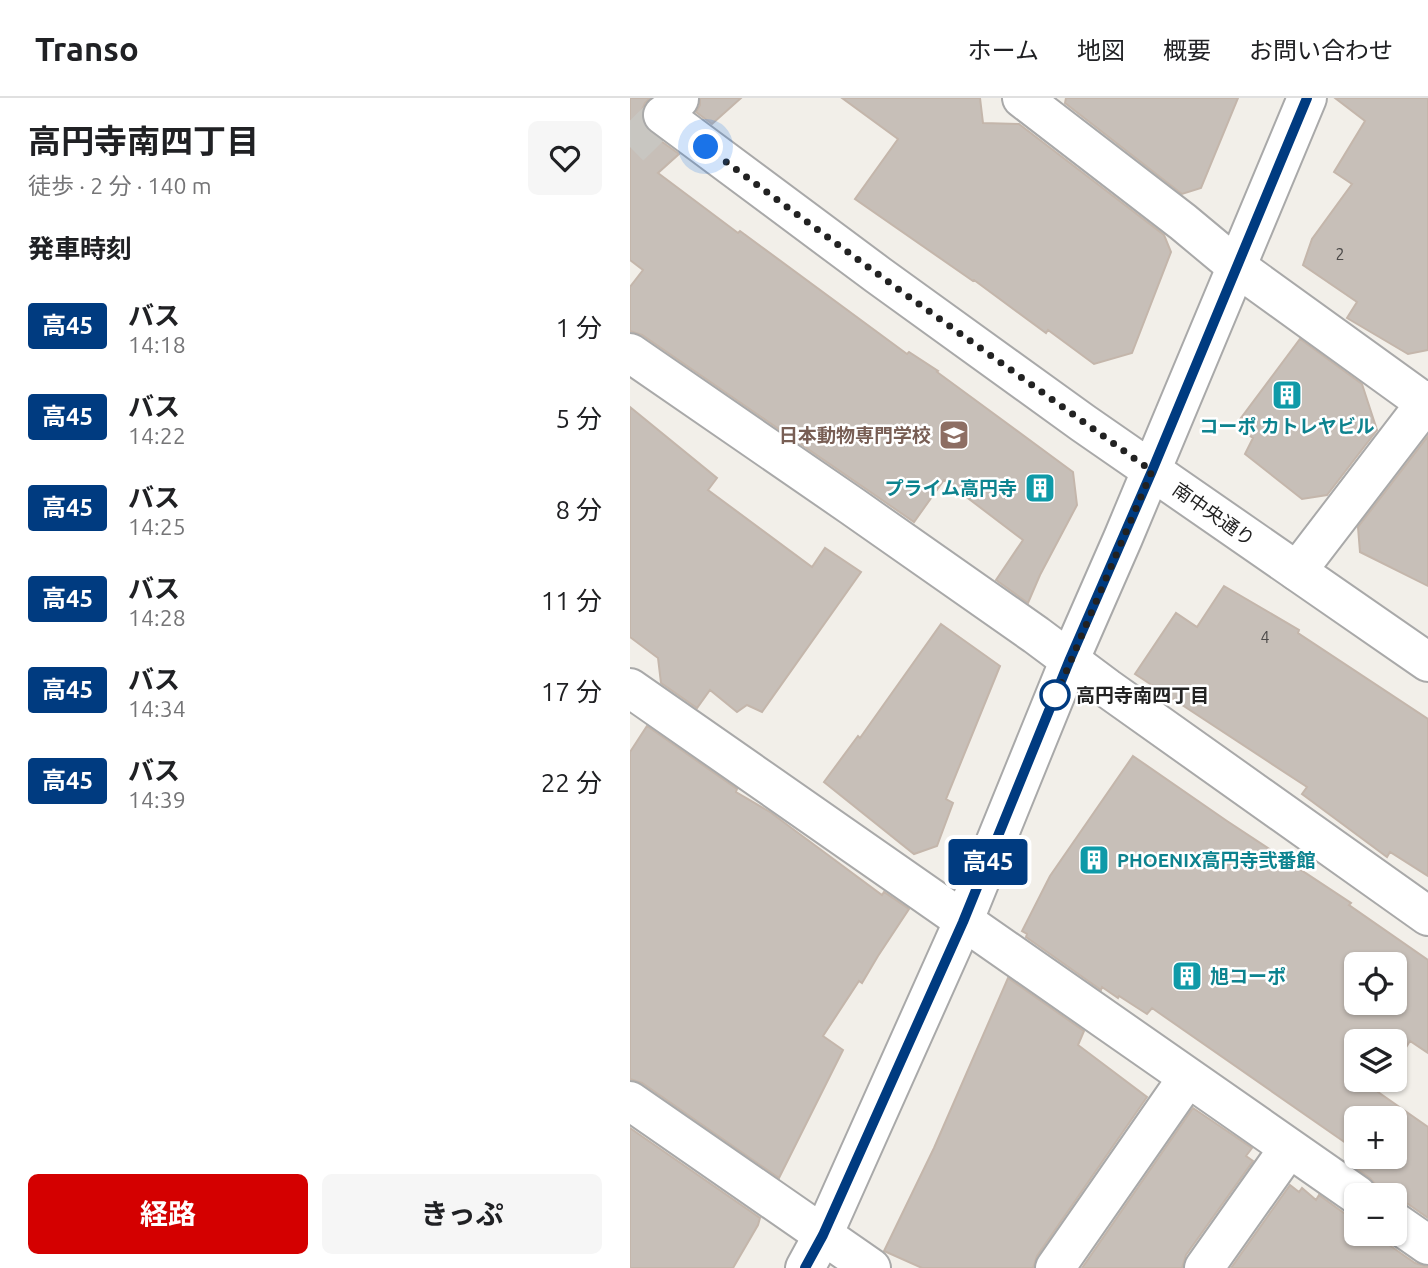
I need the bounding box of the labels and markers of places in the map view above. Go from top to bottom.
building icon: コーポ カトレヤビル [1270,378,1304,412]
place label: コーポ カトレヤビル [1199,415,1375,437]
school or university icon: 日本動物専門学校 [937,418,971,452]
place label: 日本動物専門学校 [779,424,931,446]
building icon: プライム高円寺 [1023,471,1057,505]
place label: プライム高円寺 [884,477,1017,499]
marker: 高円寺南四丁目 [1040,680,1070,710]
place label: 高円寺南四丁目 [1076,684,1209,706]
building icon: PHOENIX高円寺弐番館 [1077,843,1111,877]
place label: PHOENIX高円寺弐番館 [1117,849,1316,871]
building icon: 旭コーポ [1170,959,1204,993]
place label: 旭コーポ [1210,965,1286,987]

